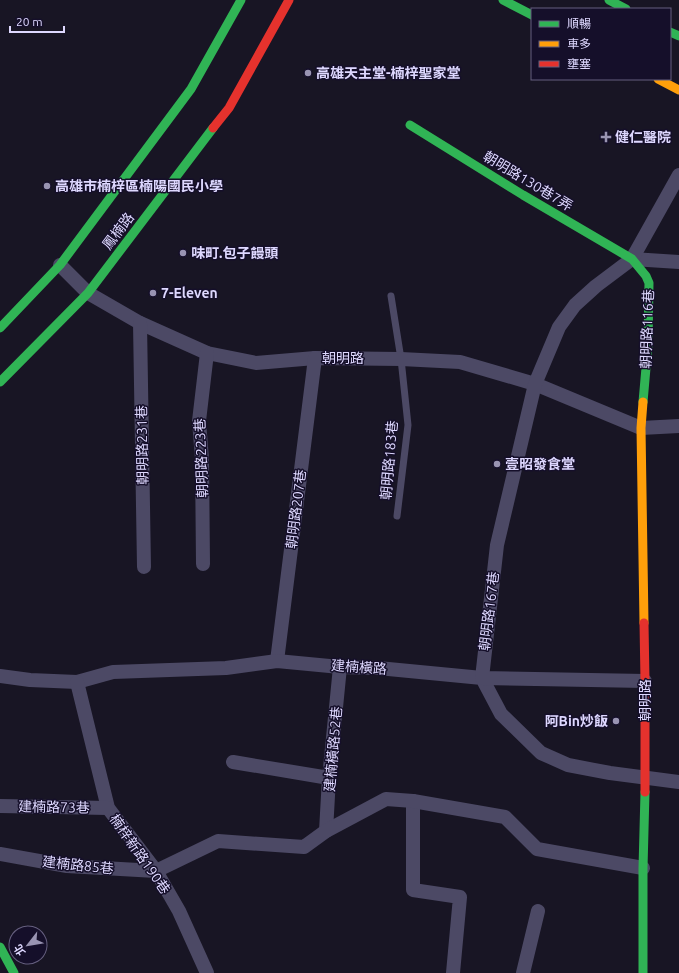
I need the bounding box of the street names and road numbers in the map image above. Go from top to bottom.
street label: 朝明路130巷7弄 [480,148,576,214]
street label: 鳳楠路 [99,209,137,253]
street label: 朝明路116巷 [638,289,656,369]
street label: 朝明路 [322,350,364,366]
street label: 朝明路231巷 [133,405,151,485]
street label: 朝明路223巷 [192,418,210,498]
street label: 朝明路183巷 [378,420,400,500]
street label: 朝明路207巷 [283,468,309,550]
street label: 朝明路167巷 [476,570,502,652]
street label: 建楠橫路 [331,657,387,677]
street label: 朝明路 [637,679,653,721]
street label: 建楠橫路52巷 [321,706,345,792]
street label: 建楠路73巷 [18,798,90,816]
street label: 楠梓新路190巷 [107,811,173,897]
street label: 建楠路85巷 [41,853,115,877]

